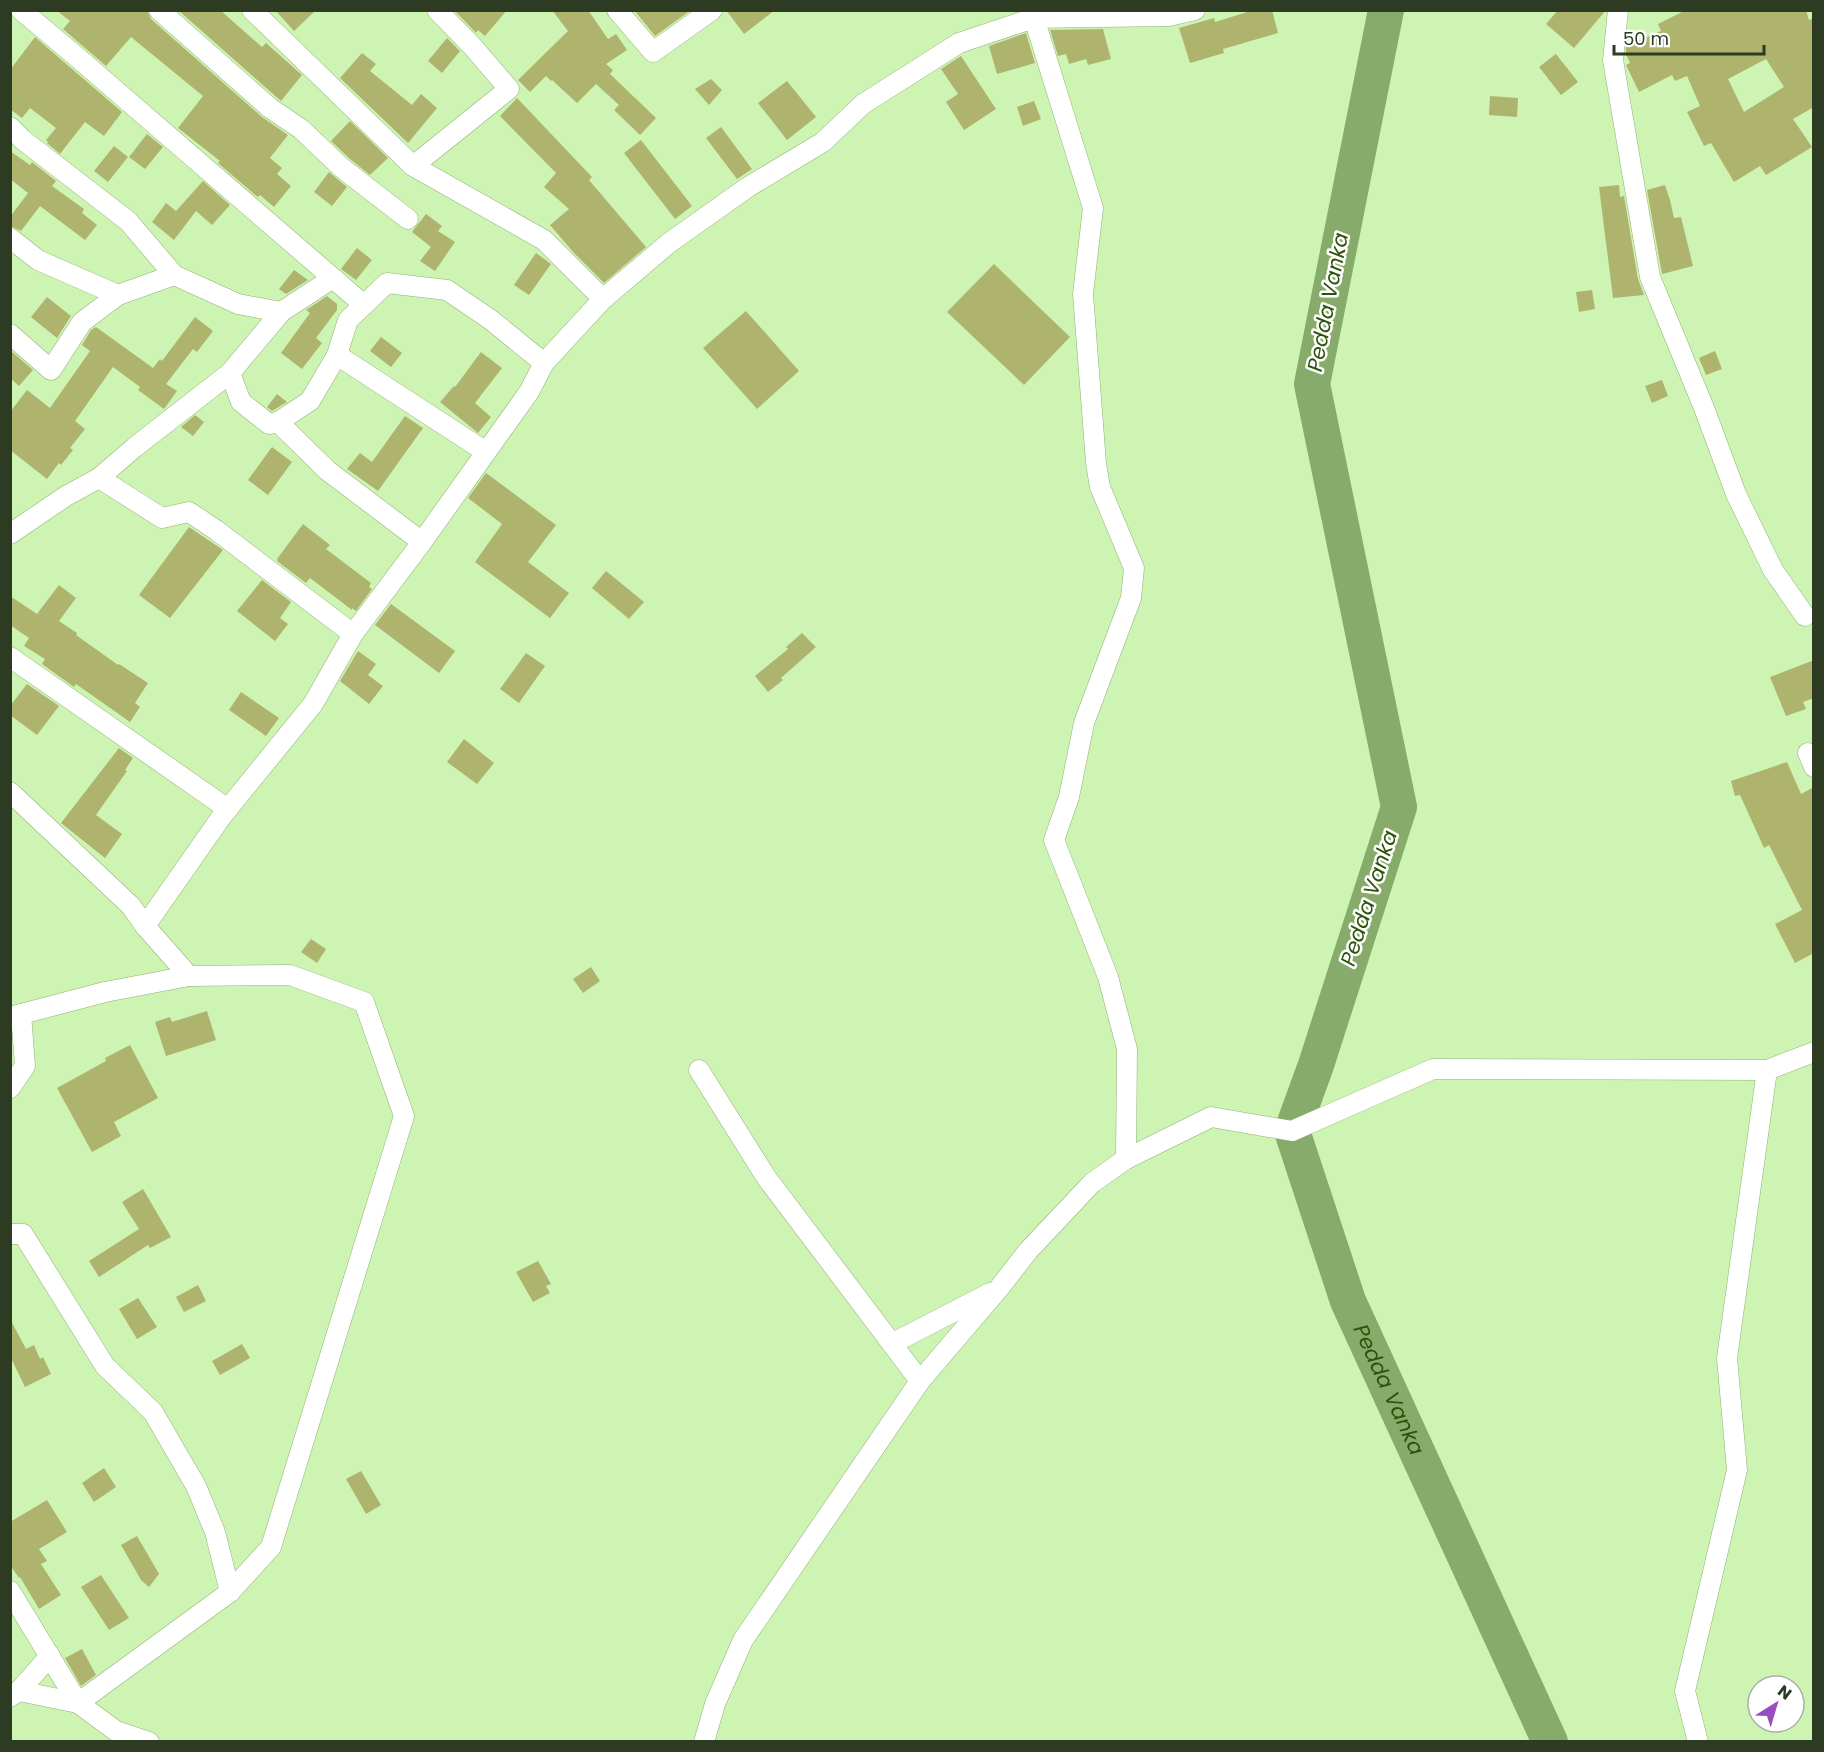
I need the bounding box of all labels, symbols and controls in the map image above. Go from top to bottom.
scale bar [1614,18,1764,56]
text: 50 m [1623,26,1669,51]
water label: Pedda Vanka [1300,230,1355,374]
water label: Pedda Vanka [1333,826,1404,969]
water label: Pedda Vanka [1347,1319,1432,1460]
north arrow [1746,1674,1806,1734]
text: N [1773,1680,1796,1705]

